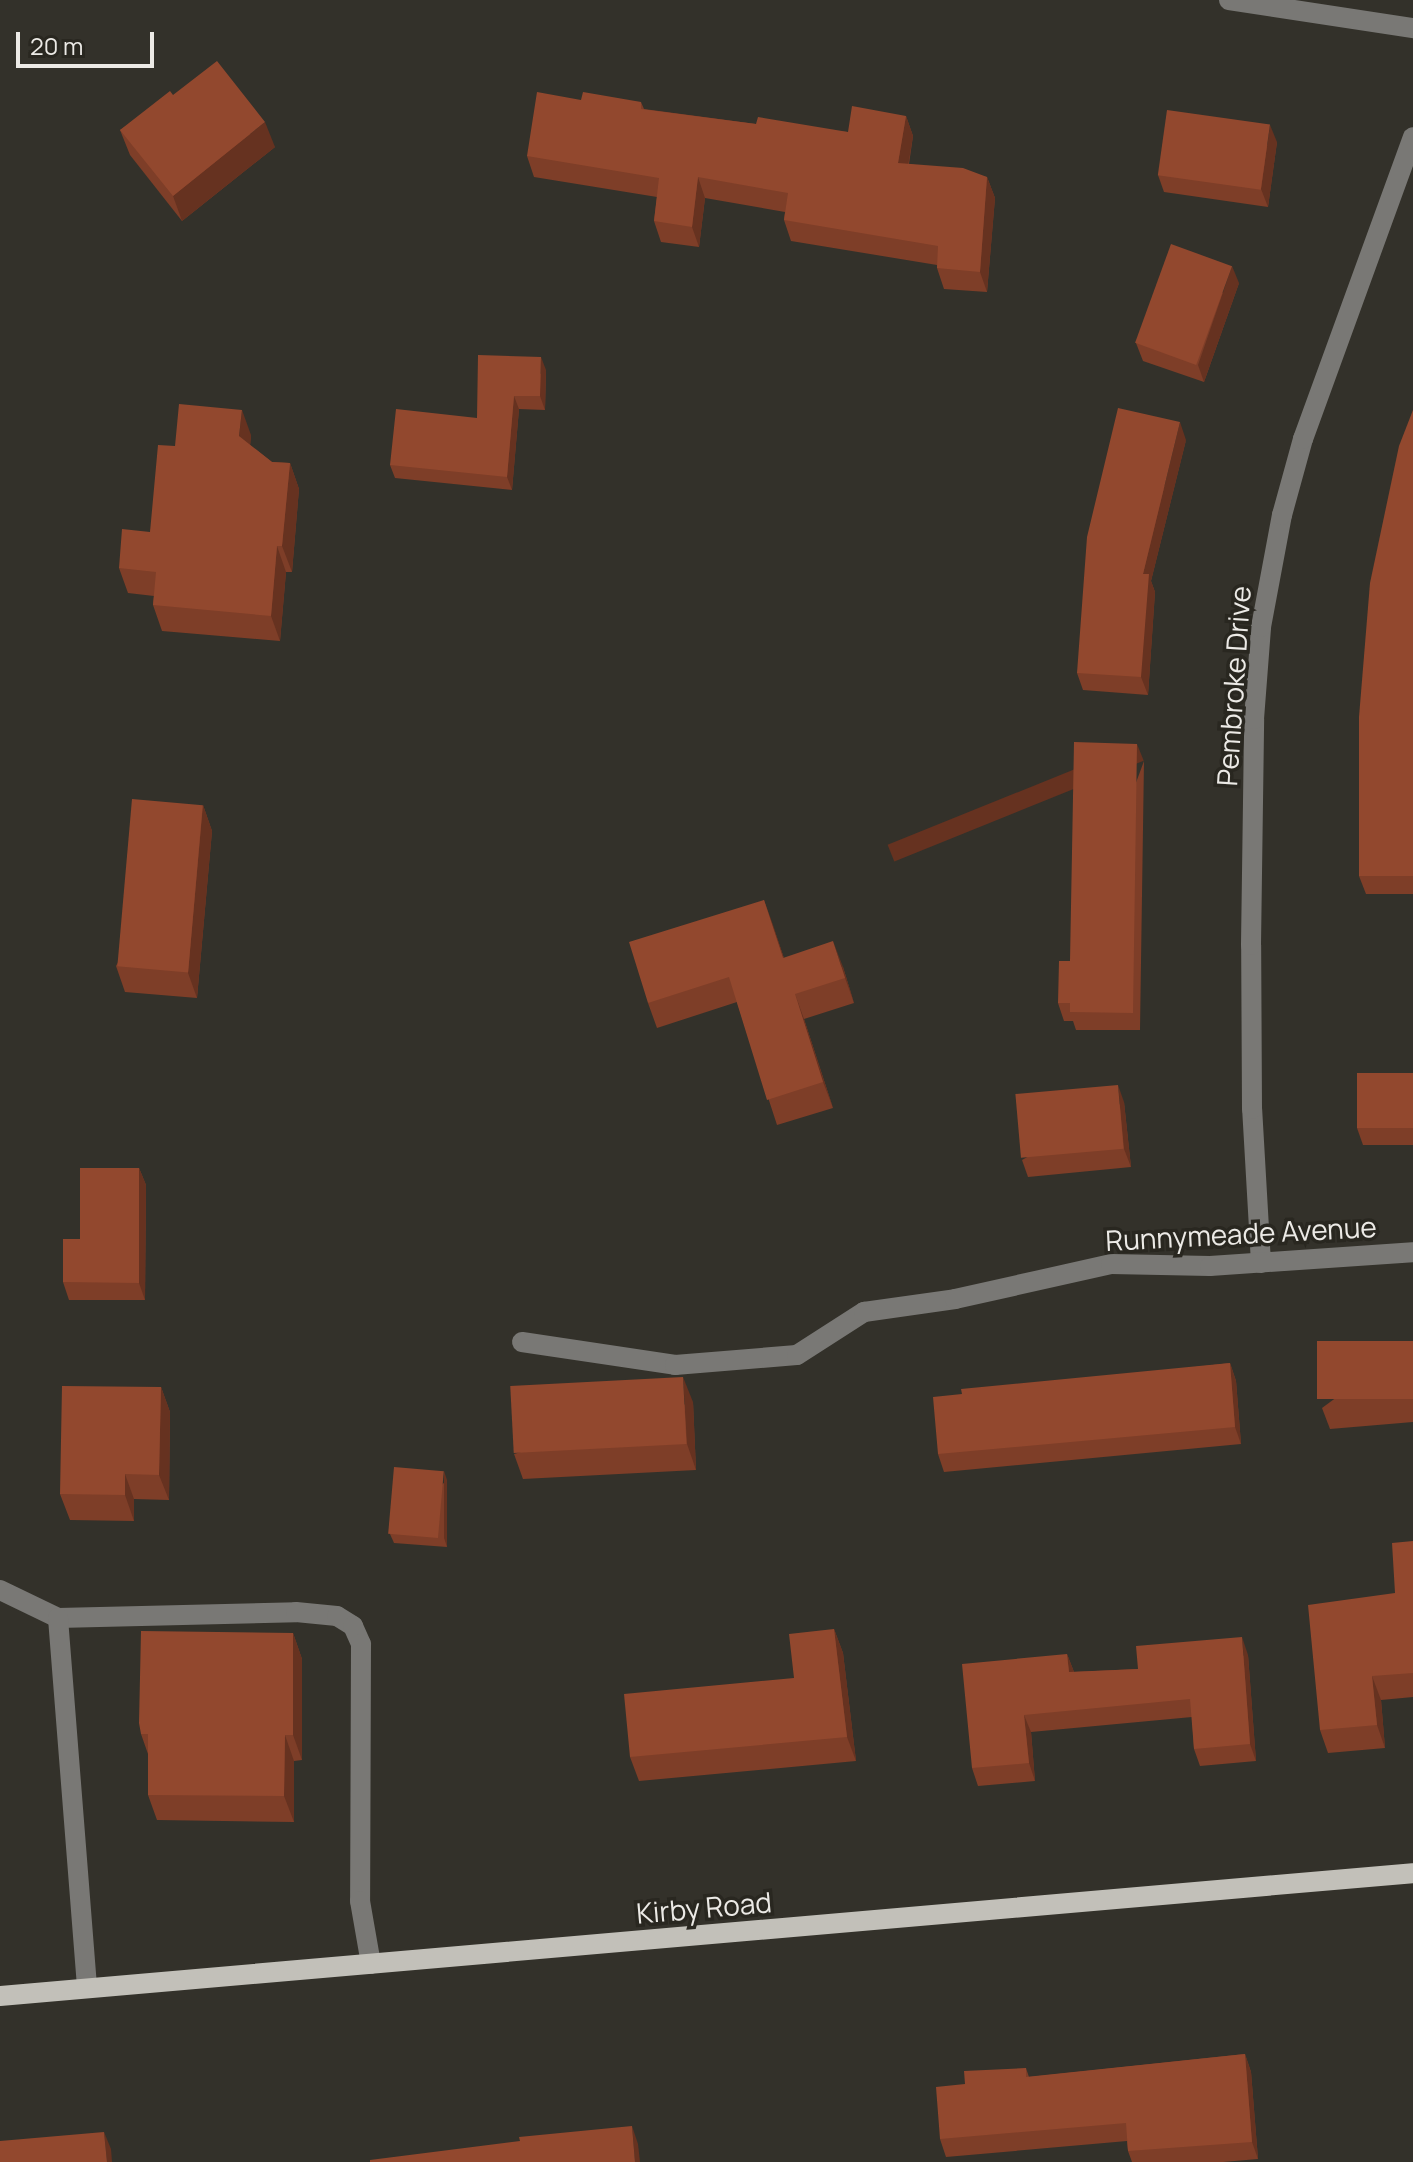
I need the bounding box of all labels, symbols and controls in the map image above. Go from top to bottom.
scale bar [20,16,158,66]
text: 20 m [30,29,83,62]
street label: Pembroke Drive [1209,585,1257,787]
street label: Runnymeade Avenue [1105,1209,1377,1257]
street label: Kirby Road [635,1884,773,1930]

